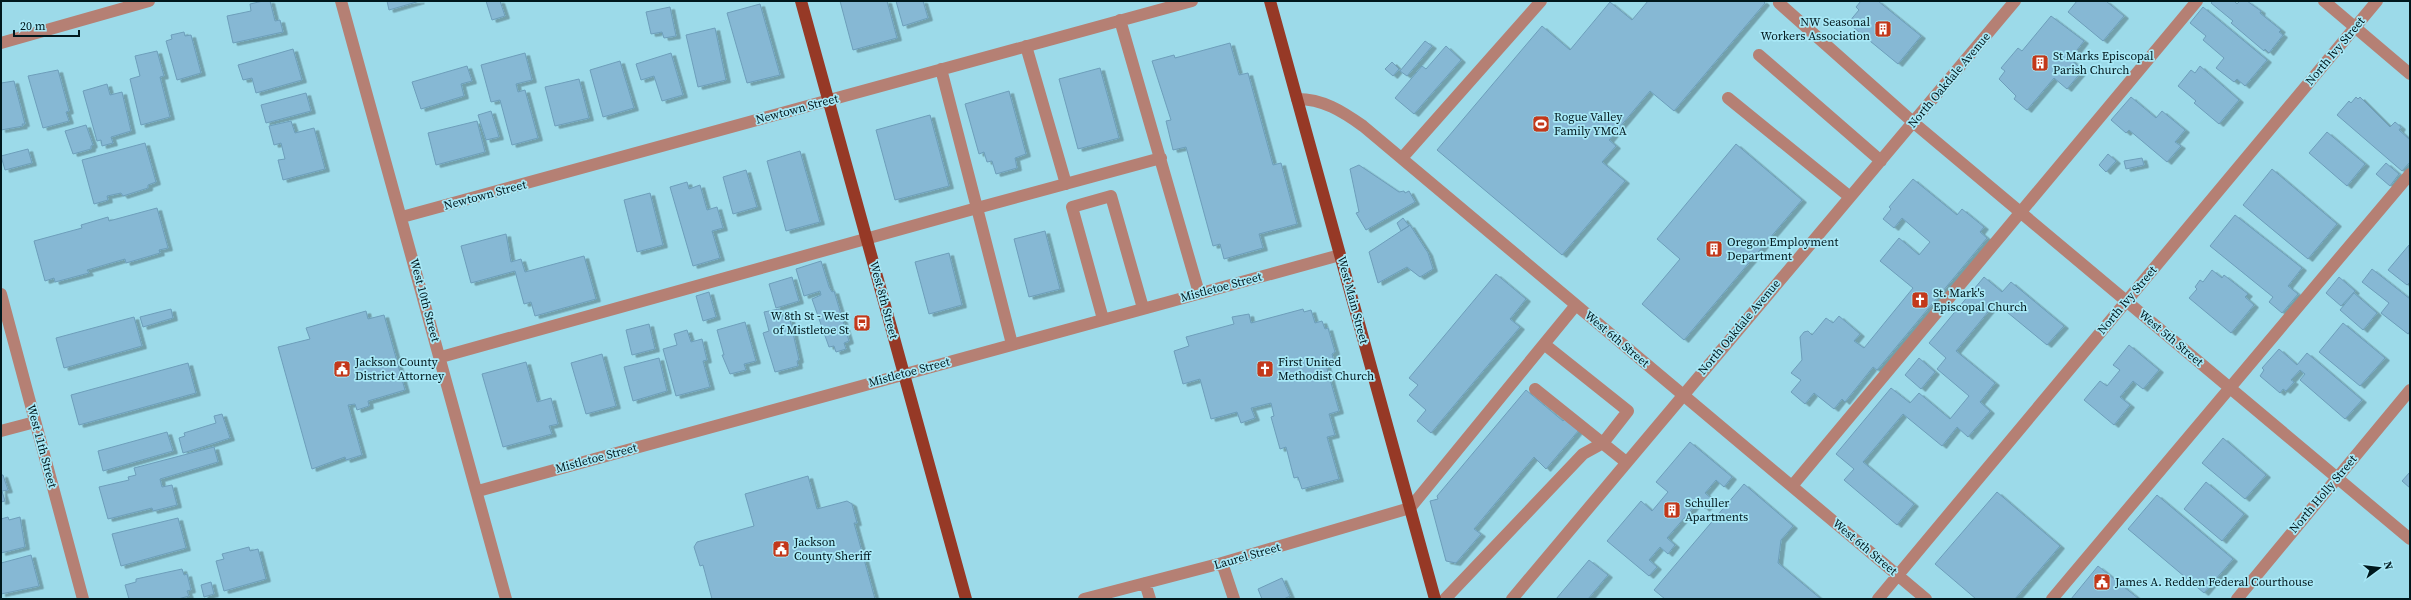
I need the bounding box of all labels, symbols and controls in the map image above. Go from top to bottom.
scale bar [14,12,79,38]
street label: North Ivy Street [2302,13,2368,89]
place label: NW Seasonal Workers Association [1761,14,1870,44]
text: 20 m [20,18,46,34]
building icon: NW Seasonal Workers Association [1873,19,1893,39]
street label: North Oakdale Avenue [1904,29,1994,131]
place label: St Marks Episcopal Parish Church [2053,48,2154,78]
building icon: St Marks Episcopal Parish Church [2030,53,2050,73]
street label: Newtown Street [754,90,840,128]
place label: Rogue Valley Family YMCA [1554,109,1627,139]
sports icon: Rogue Valley Family YMCA [1531,114,1551,134]
street label: Newtown Street [442,176,528,214]
place label: Oregon Employment Department [1727,234,1838,264]
building icon: Oregon Employment Department [1704,239,1724,259]
street label: West Main Street [1334,254,1372,346]
street label: West 10th Street [406,257,444,344]
street label: West 8th Street [866,259,902,341]
street label: North Ivy Street [2094,262,2160,338]
street label: Mistletoe Street [1179,268,1264,306]
street label: North Oakdale Avenue [1694,276,1784,378]
place label: St. Mark's Episcopal Church [1933,285,2027,315]
church icon: St. Mark's Episcopal Church [1910,290,1930,310]
street label: West 5th Street [2135,306,2207,370]
street label: West 6th Street [1581,307,1653,371]
place label: W 8th St - West of Mistletoe St [770,308,849,338]
bus stop icon: W 8th St - West of Mistletoe St [852,313,872,333]
street label: Mistletoe Street [867,353,952,391]
place label: Jackson County District Attorney [354,354,445,384]
place label: First United Methodist Church [1278,354,1374,384]
public building icon: Jackson County District Attorney [332,359,352,379]
church icon: First United Methodist Church [1255,359,1275,379]
street label: West 11th Street [23,403,61,490]
street label: Mistletoe Street [554,439,639,477]
street label: North Holly Street [2286,452,2360,536]
place label: Schuller Apartments [1685,495,1748,525]
building icon: Schuller Apartments [1662,500,1682,520]
street label: West 6th Street [1829,515,1901,579]
place label: Jackson County Sheriff [793,534,872,564]
public building icon: Jackson County Sheriff [771,539,791,559]
street label: Laurel Street [1212,539,1282,573]
north arrow [2359,548,2399,588]
text: N [2380,560,2396,571]
public building icon: James A. Redden Federal Courthouse [2092,572,2112,592]
place label: James A. Redden Federal Courthouse [2114,574,2313,590]

